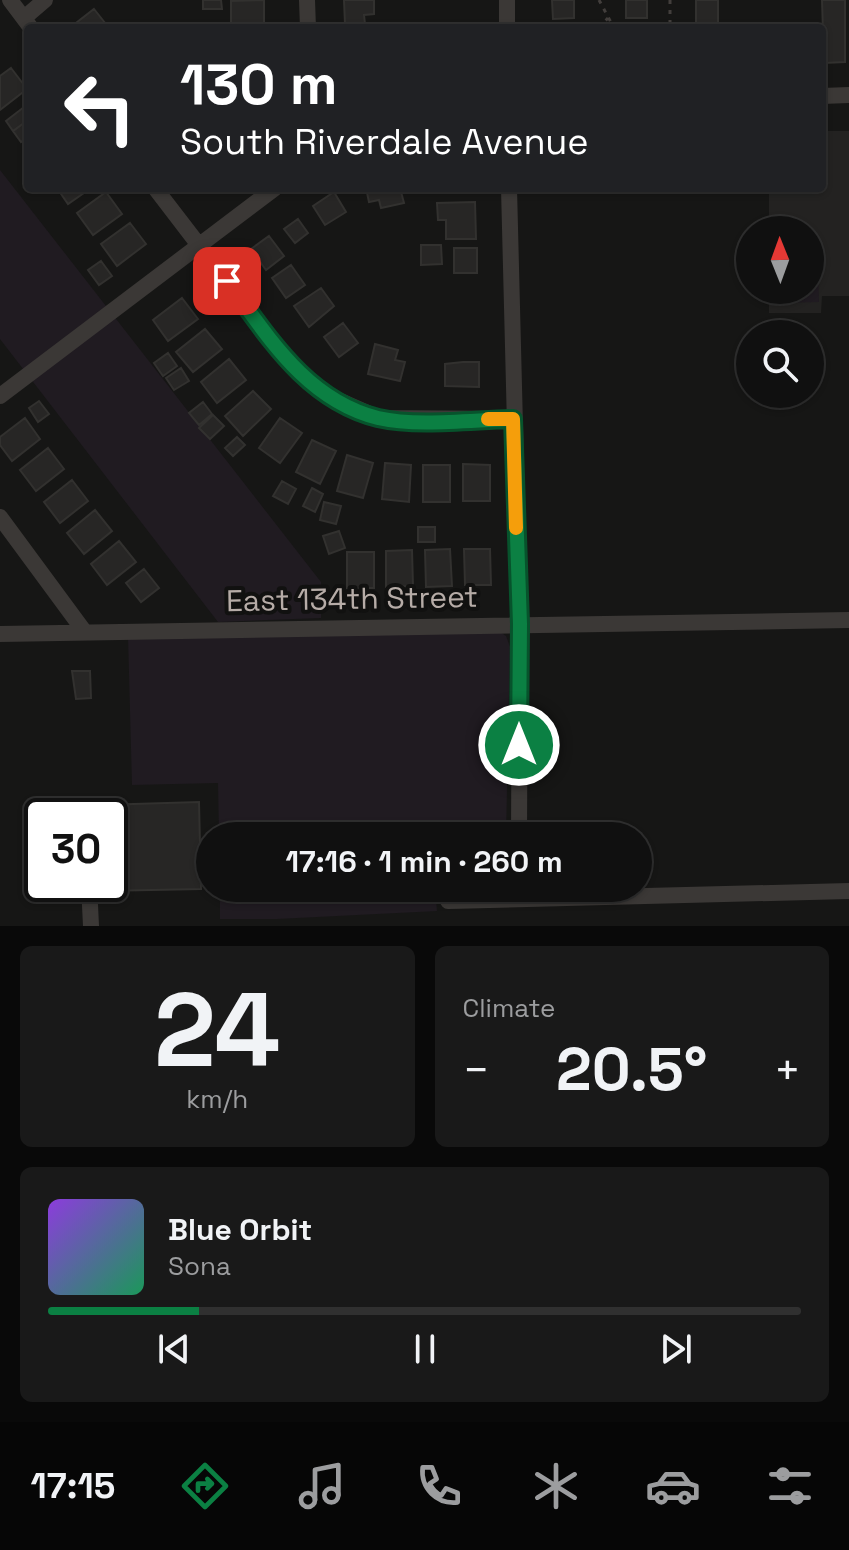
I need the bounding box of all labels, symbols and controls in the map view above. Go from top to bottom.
text: 130 m [180,49,338,120]
icon: left [48,56,152,160]
text: South Riverdale Avenue [180,119,589,165]
north arrow [736,216,824,304]
map controls [736,216,824,408]
pin [193,247,261,315]
icon: arrive [205,259,249,303]
button: search [736,320,824,408]
street label: East 134th Street [226,577,478,620]
position arrow [477,703,561,787]
speed limit sign: 30 [24,798,128,902]
text: 17:16 · 1 min · 260 m [285,842,563,881]
text: 24 [154,964,280,1096]
text: Climate [463,991,555,1025]
text: 20.5° [556,1031,707,1108]
text: − [463,1042,490,1098]
text: + [774,1042,801,1098]
text: km/h [186,1082,248,1116]
text: Blue Orbit [168,1210,312,1249]
text: Sona [168,1249,231,1283]
icon: previous [152,1327,196,1371]
icon: pause [403,1327,447,1371]
icon: next [654,1327,698,1371]
icon: directions [177,1458,233,1514]
icon: music [294,1458,350,1514]
icon: phone [411,1458,467,1514]
icon: climate [528,1458,584,1514]
icon: car [645,1458,701,1514]
icon: filters [762,1458,818,1514]
text: 17:15 [31,1463,115,1509]

